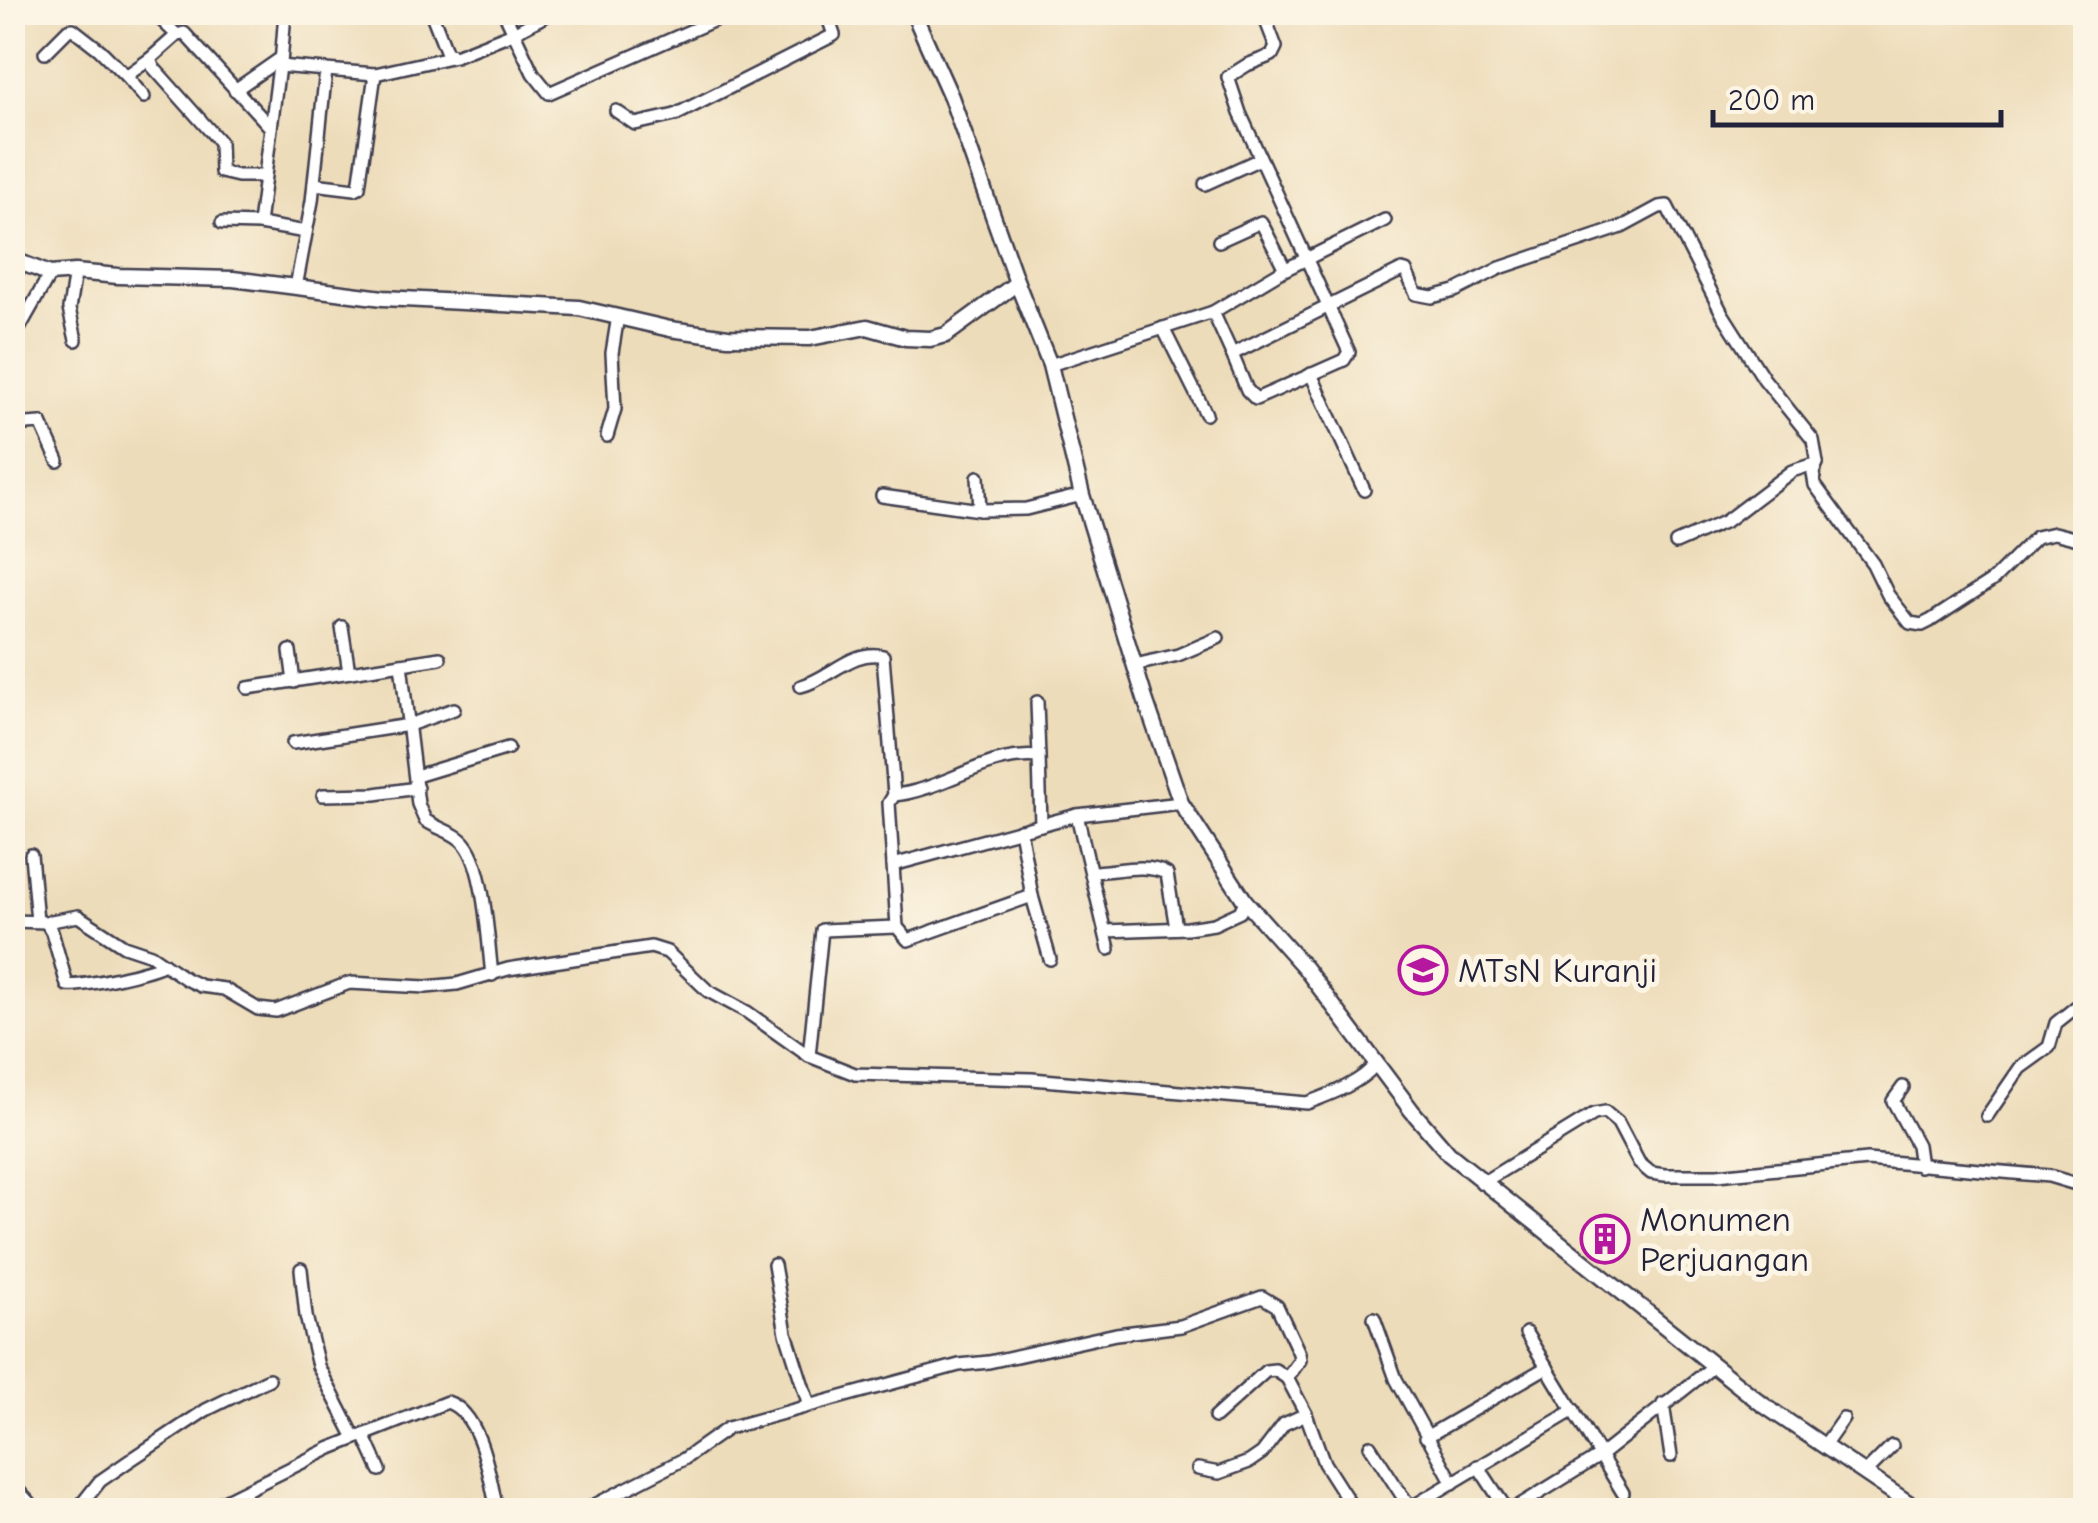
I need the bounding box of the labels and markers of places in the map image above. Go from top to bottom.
school or university icon: MTsN Kuranji [1397,944,1449,996]
place label: MTsN Kuranji [1458,950,1657,991]
place label: Monumen Perjuangan [1640,1199,1809,1280]
building icon: Monumen Perjuangan [1579,1213,1631,1265]

